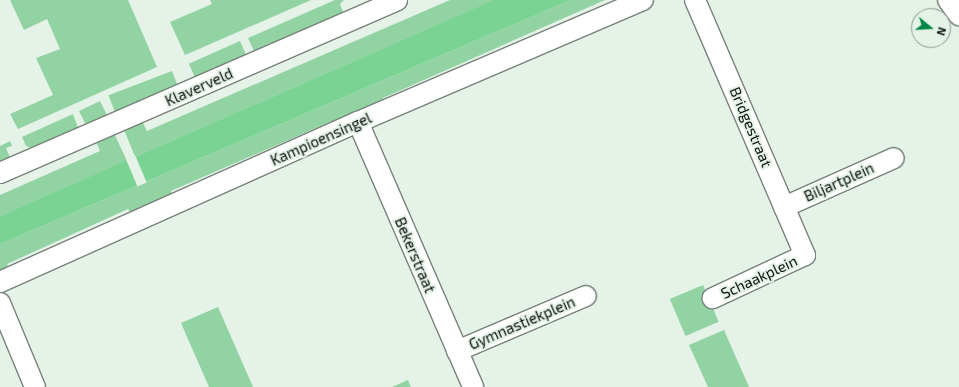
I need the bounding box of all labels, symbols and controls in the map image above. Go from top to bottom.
north arrow [911,8,951,48]
text: N [935,26,949,37]
street label: Klaverveld [162,64,236,110]
street label: Bridgestraat [726,84,776,170]
street label: Kampioensingel [268,109,374,169]
street label: Biljartplein [801,159,877,205]
street label: Bekerstraat [391,214,439,296]
street label: Schaakplein [718,251,800,303]
street label: Gymnastiekplein [466,292,578,354]

